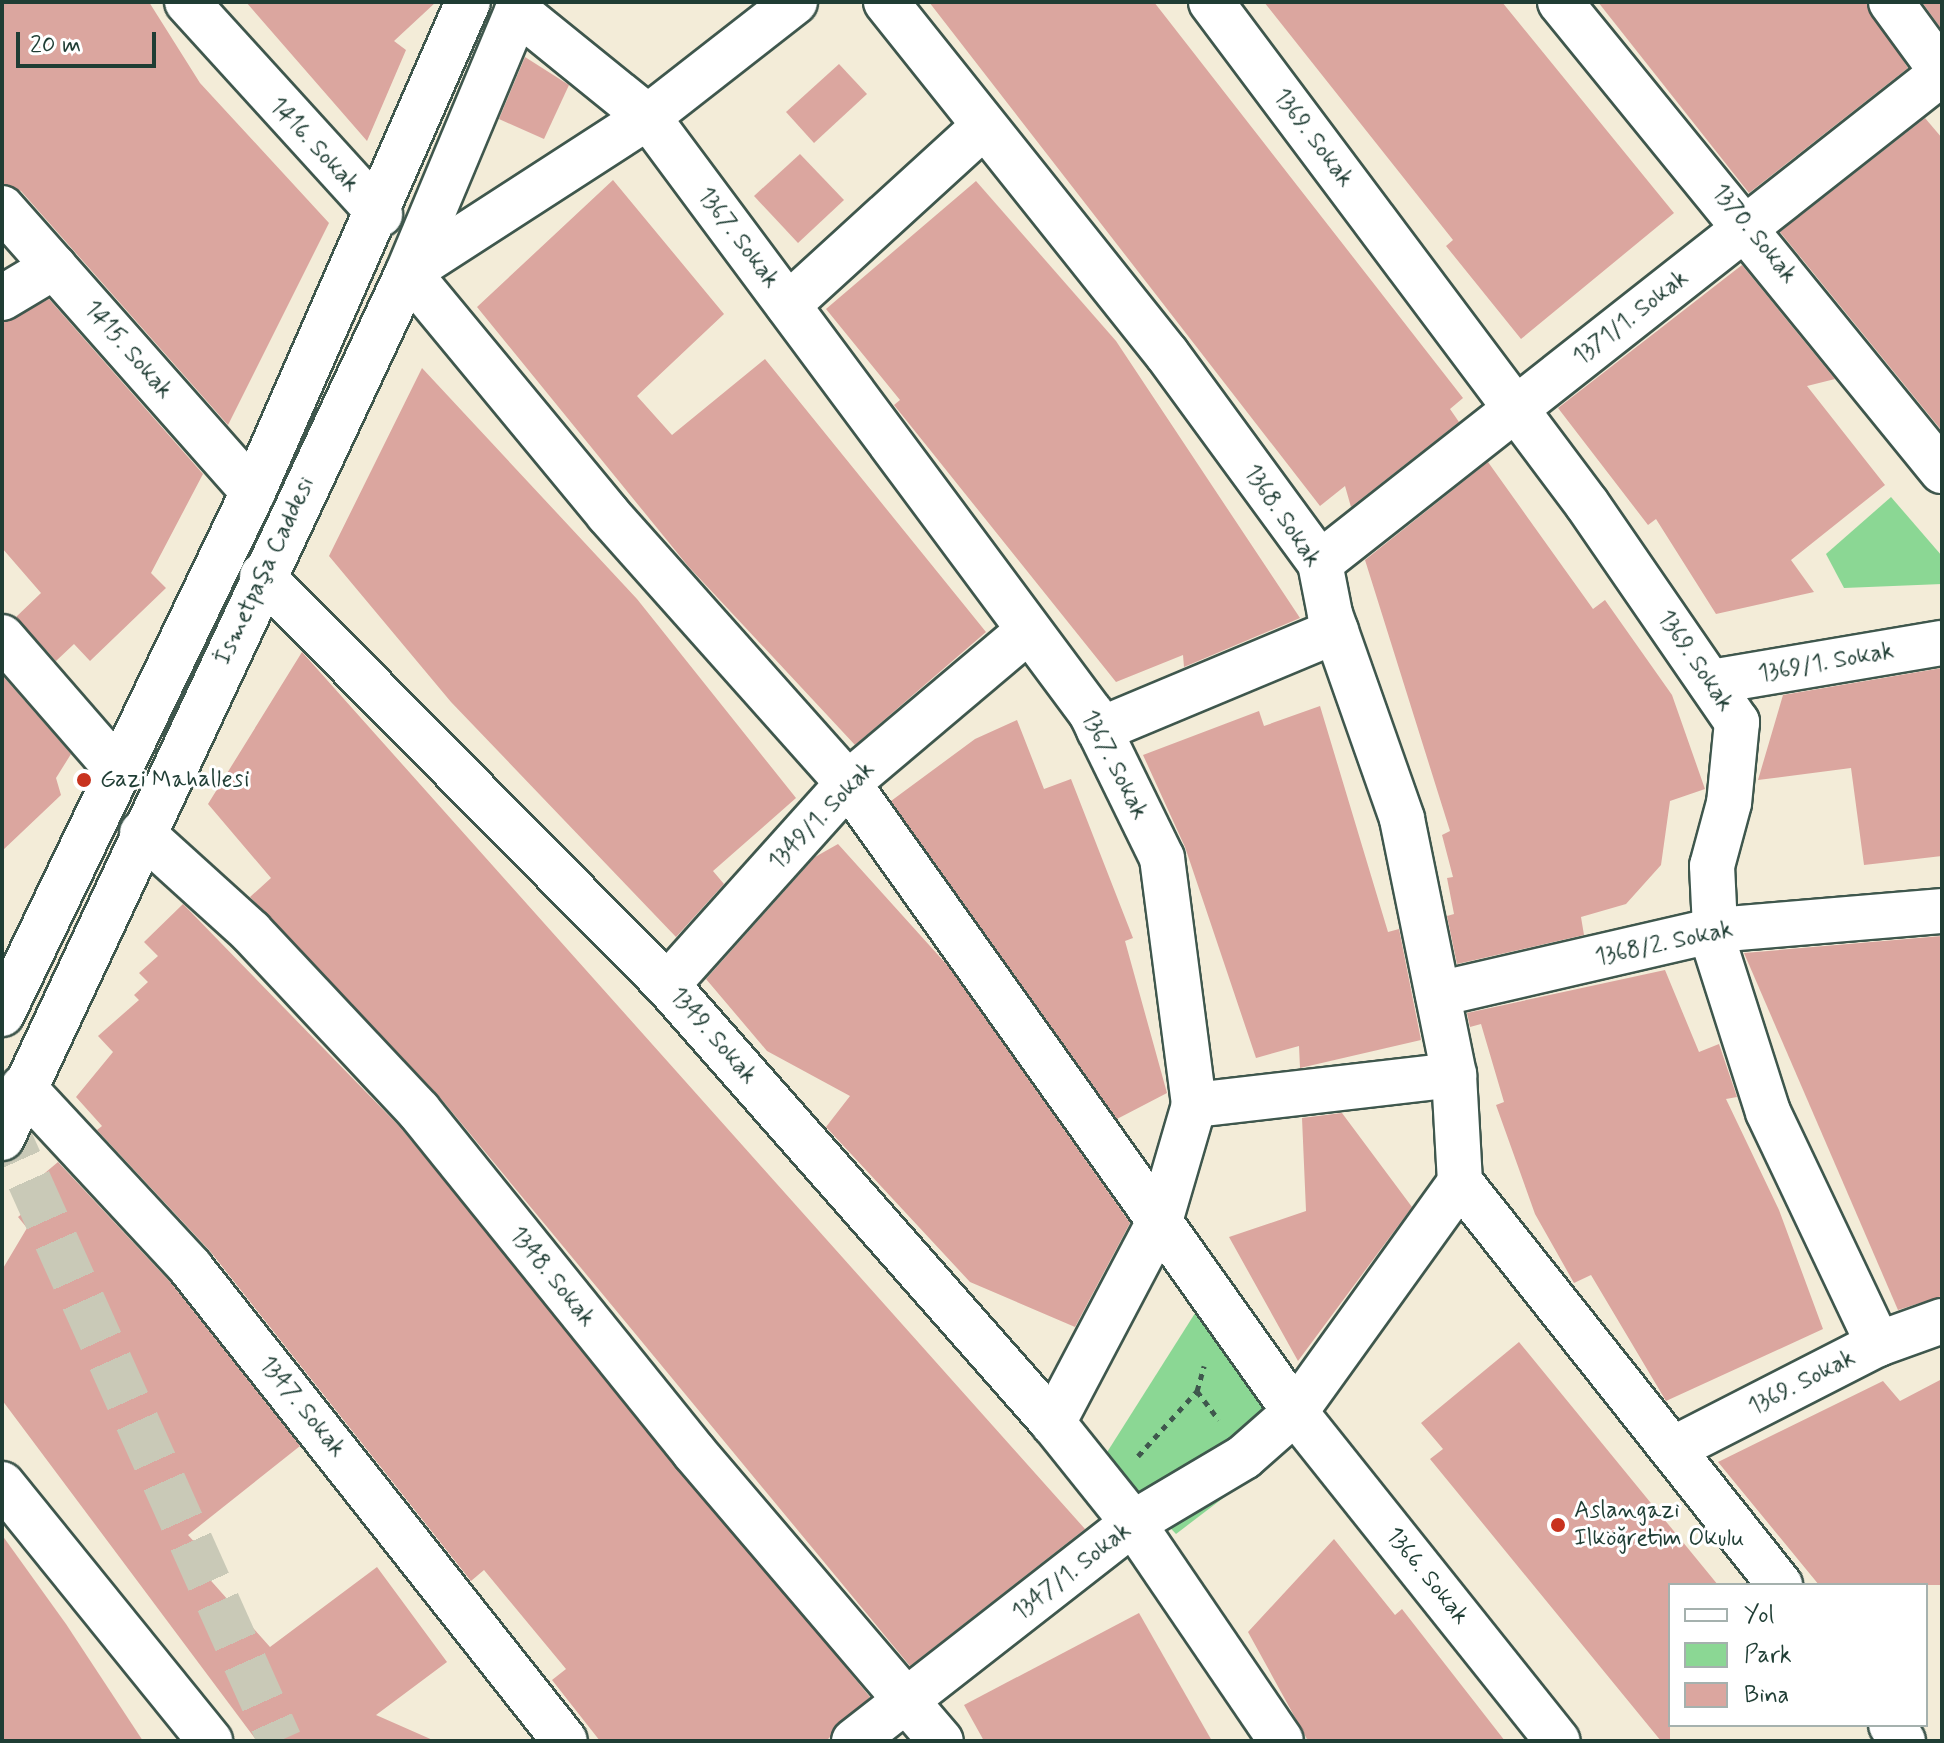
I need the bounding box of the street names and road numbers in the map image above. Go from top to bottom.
street label: 1369. Sokak [1267,83,1359,193]
street label: 1416. Sokak [263,92,365,198]
street label: 1370. Sokak [1705,178,1803,290]
street label: 1367. Sokak [691,182,785,294]
street label: 1371/1. Sokak [1568,264,1694,372]
street label: 1415. Sokak [77,295,179,405]
street label: 1368. Sokak [1237,459,1327,573]
street label: İsmetpaşa Caddesi [209,472,321,670]
street label: 1369. Sokak [1651,605,1739,717]
street label: 1369/1. Sokak [1756,637,1896,689]
street label: 1367. Sokak [1074,705,1154,825]
street label: 1349/1. Sokak [763,756,881,876]
street label: 1368/2. Sokak [1592,915,1736,973]
street label: 1349. Sokak [663,982,763,1090]
street label: 1348. Sokak [503,1221,601,1333]
street label: 1369. Sokak [1744,1344,1860,1422]
street label: 1347. Sokak [252,1351,352,1463]
street label: 1347/1. Sokak [1007,1517,1137,1627]
street label: 1366. Sokak [1379,1522,1475,1630]

